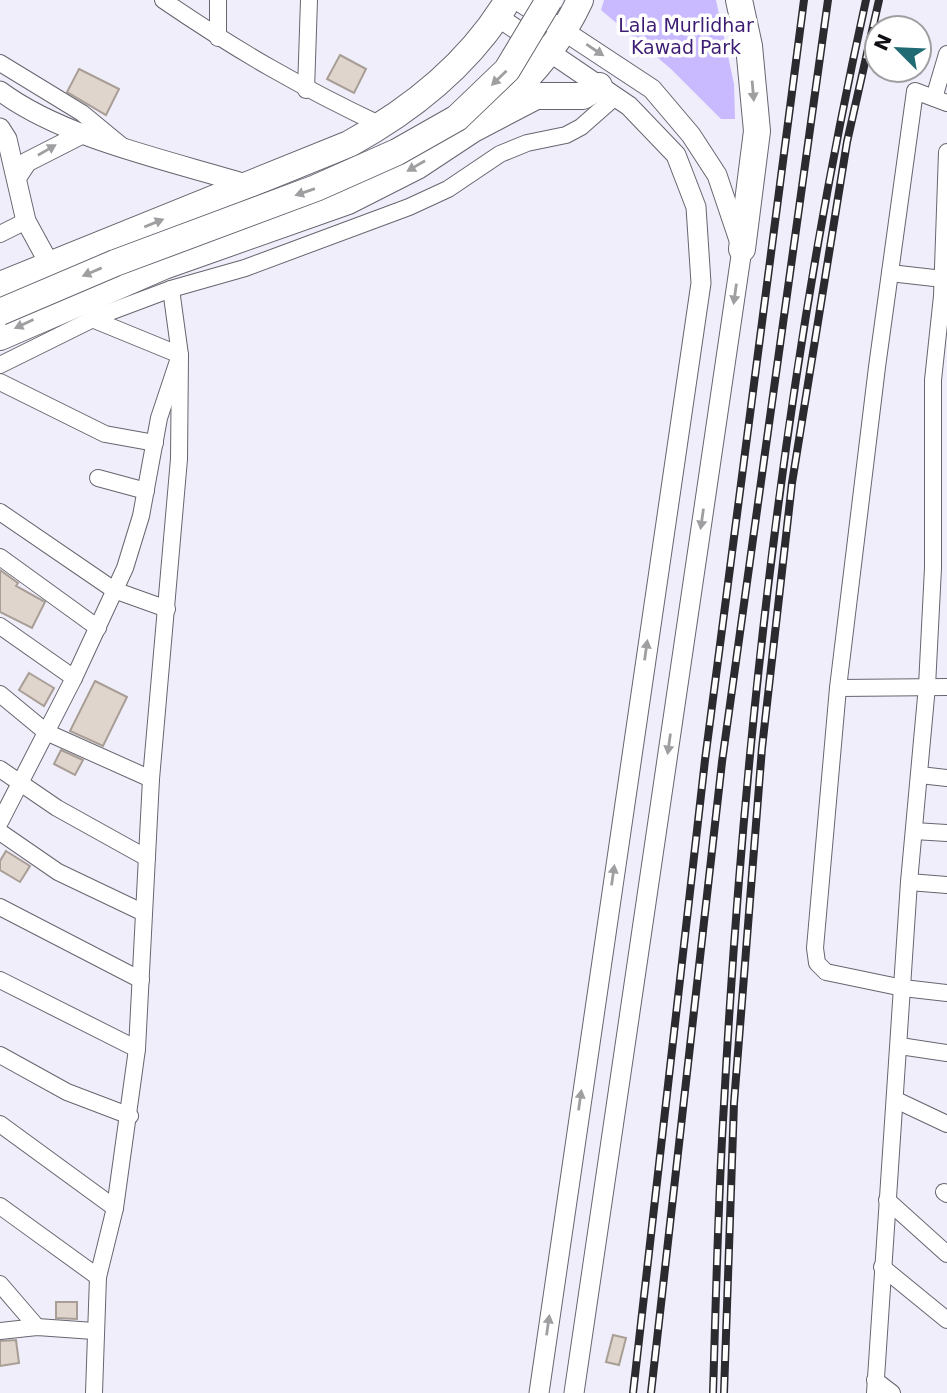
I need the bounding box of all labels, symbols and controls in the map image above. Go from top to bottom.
park label: Lala Murlidhar Kawad Park [618,14,754,58]
north arrow [863,14,933,84]
text: N [869,30,896,54]
one-way arrow [585,44,605,57]
one-way arrow [491,69,508,85]
one-way arrow [748,81,759,103]
one-way arrow [37,144,56,156]
one-way arrow [406,160,426,172]
one-way arrow [294,187,315,198]
one-way arrow [144,218,165,229]
one-way arrow [82,267,103,278]
one-way arrow [730,283,741,305]
one-way arrow [14,319,34,330]
one-way arrow [697,508,708,530]
one-way arrow [641,639,652,661]
one-way arrow [663,734,674,756]
one-way arrow [608,864,619,886]
one-way arrow [575,1089,586,1111]
one-way arrow [543,1314,554,1336]

